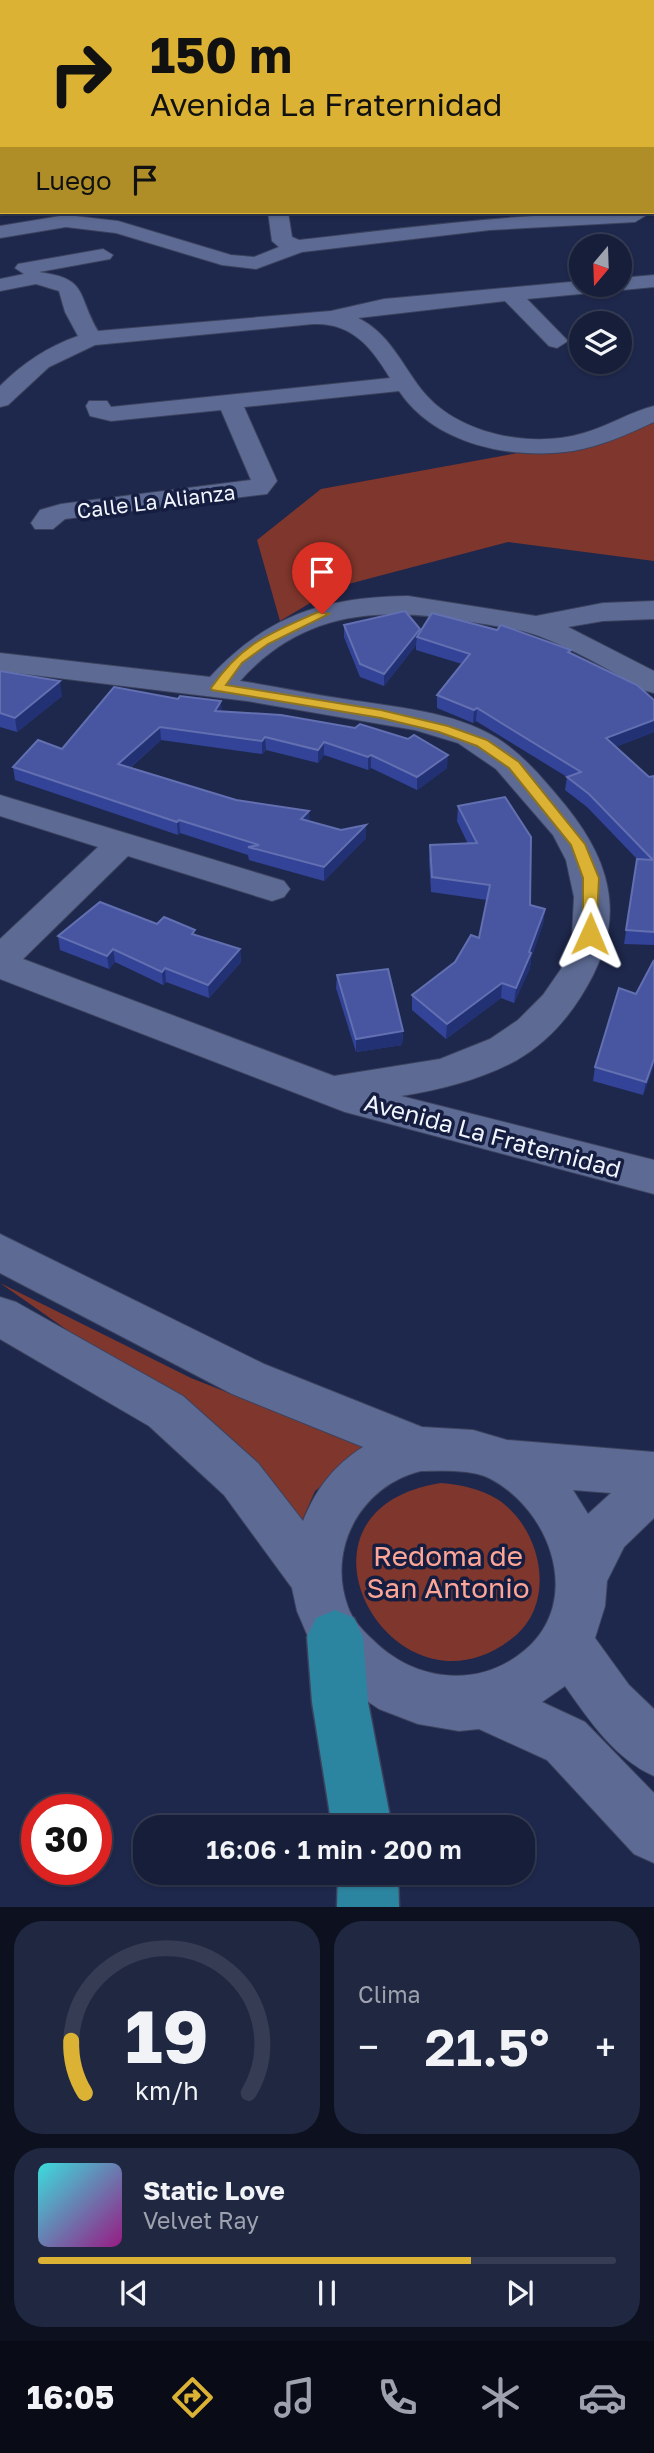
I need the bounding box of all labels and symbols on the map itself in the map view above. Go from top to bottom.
north arrow [569,234,632,298]
street label: Calle La Alianza [75,478,237,524]
pin [292,542,352,614]
position arrow [553,897,627,971]
street label: Avenida La Fraternidad [362,1087,624,1183]
park label: Redoma de San Antonio [366,1539,530,1604]
speed limit sign: 30 [21,1794,112,1885]

